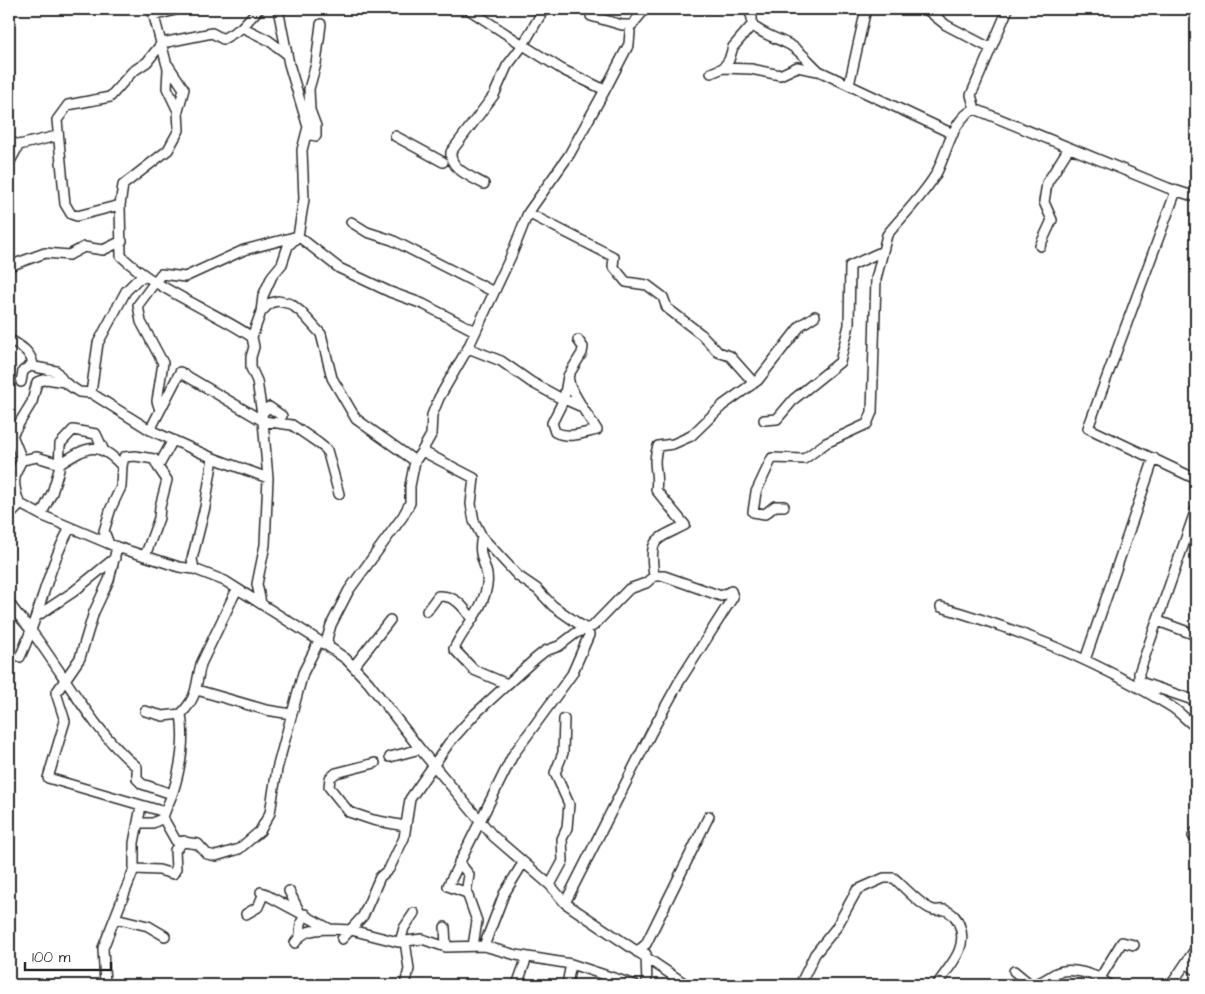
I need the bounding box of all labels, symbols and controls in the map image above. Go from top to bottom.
scale bar [25,939,111,971]
text: 100 m [32,947,71,968]

